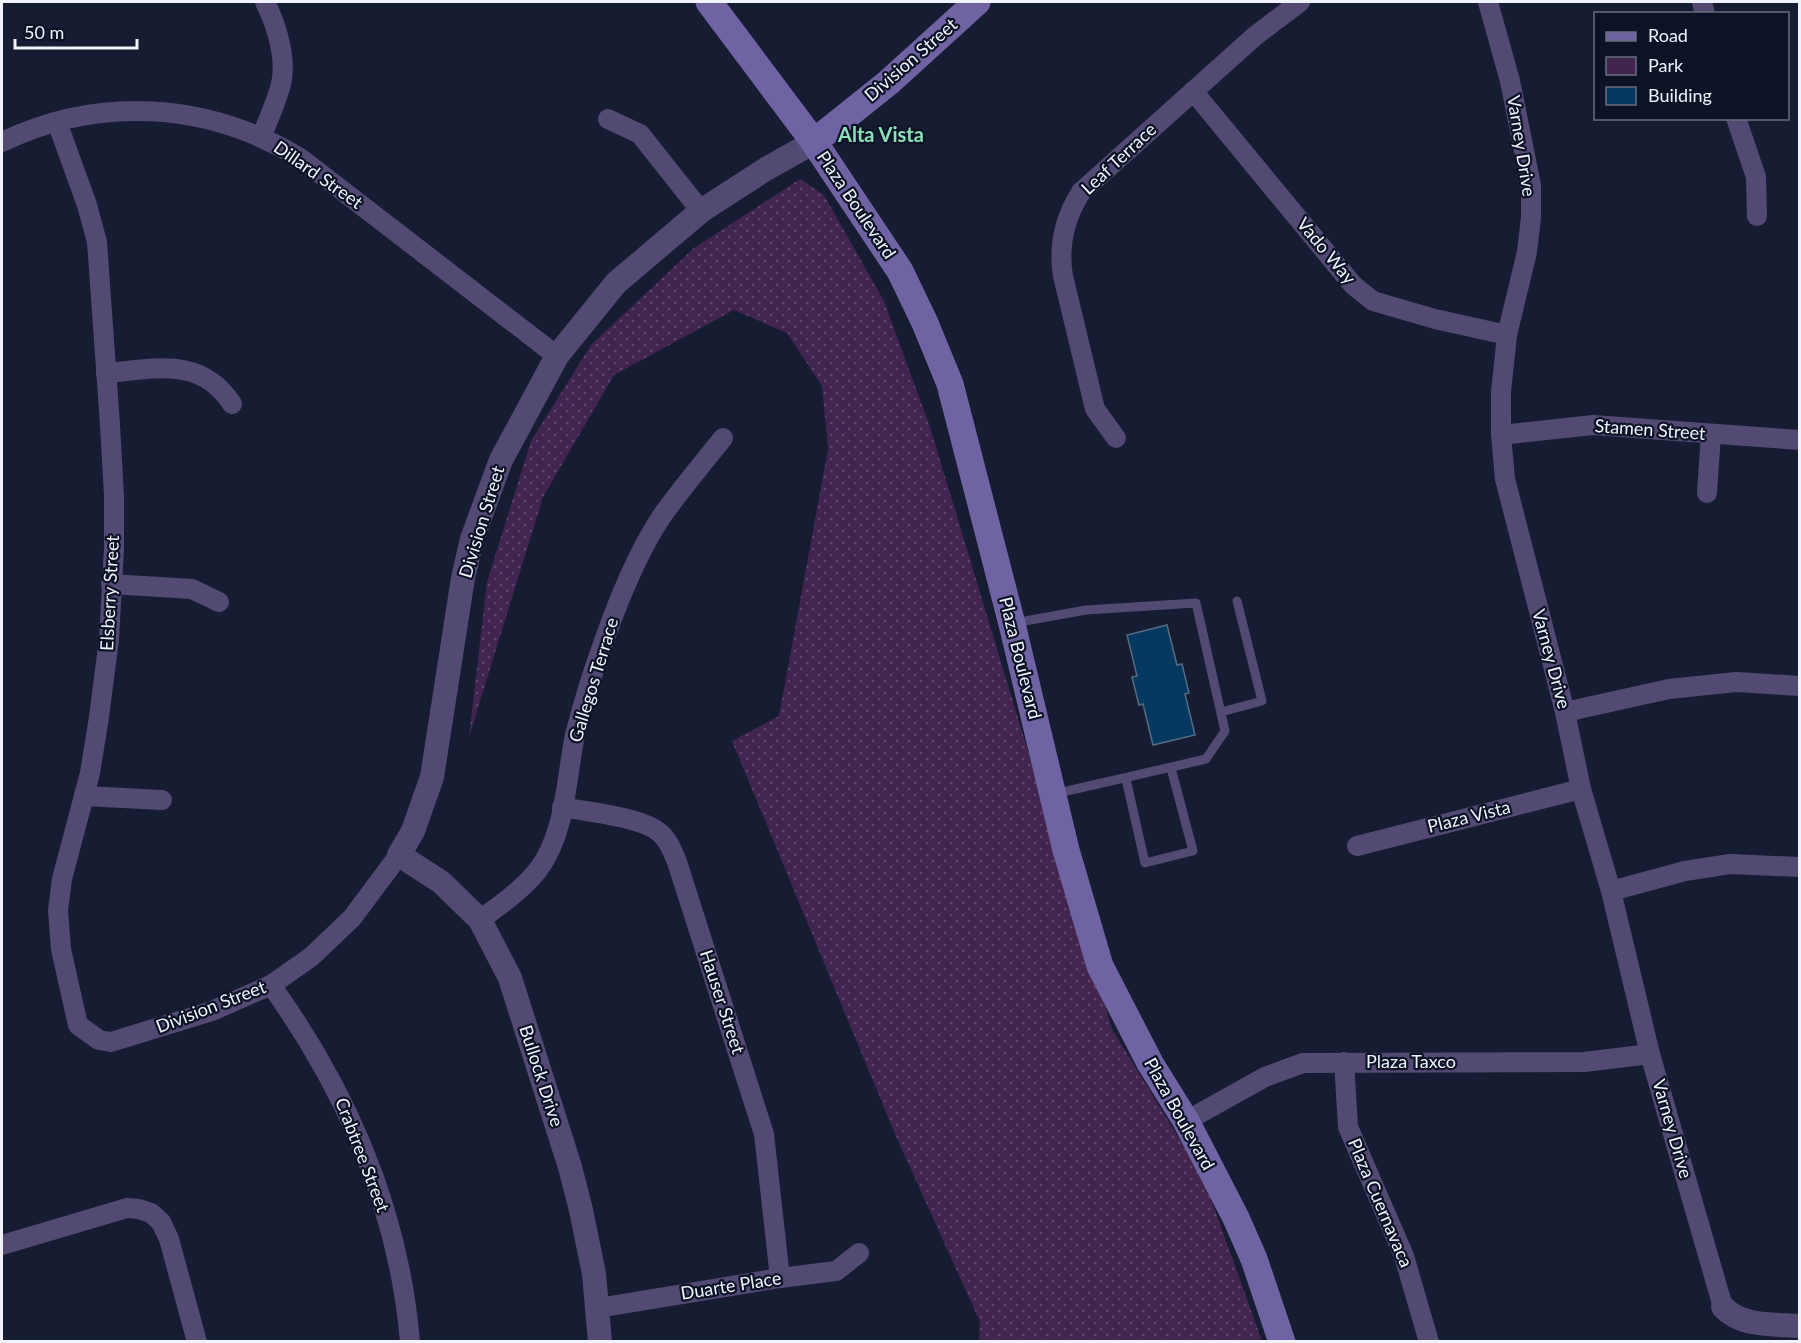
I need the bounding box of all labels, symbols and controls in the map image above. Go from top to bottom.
scale bar [15,12,136,50]
legend [1594,12,1789,120]
street label: Division Street [859,13,962,106]
text: 50 m [24,21,64,43]
text: Road [1648,24,1688,46]
text: Park [1648,54,1684,76]
text: Building [1648,84,1712,106]
street label: Varney Drive [1503,94,1541,198]
street label: Leaf Terrace [1076,118,1160,199]
district label: Alta Vista [837,122,924,146]
street label: Dillard Street [270,135,368,213]
street label: Plaza Boulevard [813,146,901,263]
street label: Vado Way [1293,213,1361,289]
street label: Stamen Street [1594,414,1707,444]
street label: Division Street [454,463,509,580]
street label: Elsberry Street [95,534,123,651]
street label: Plaza Boulevard [995,594,1047,721]
street label: Varney Drive [1528,607,1576,711]
street label: Gallegos Terrace [564,615,622,745]
street label: Plaza Vista [1425,795,1513,837]
street label: Hauser Street [696,947,750,1057]
street label: Division Street [153,975,269,1037]
street label: Bullock Drive [515,1022,569,1129]
street label: Plaza Taxco [1366,1050,1456,1072]
street label: Plaza Boulevard [1140,1053,1220,1174]
street label: Varney Drive [1648,1077,1698,1181]
street label: Crabtree Street [331,1094,395,1216]
street label: Plaza Cuernavaca [1344,1135,1418,1270]
street label: Duarte Place [679,1266,783,1304]

